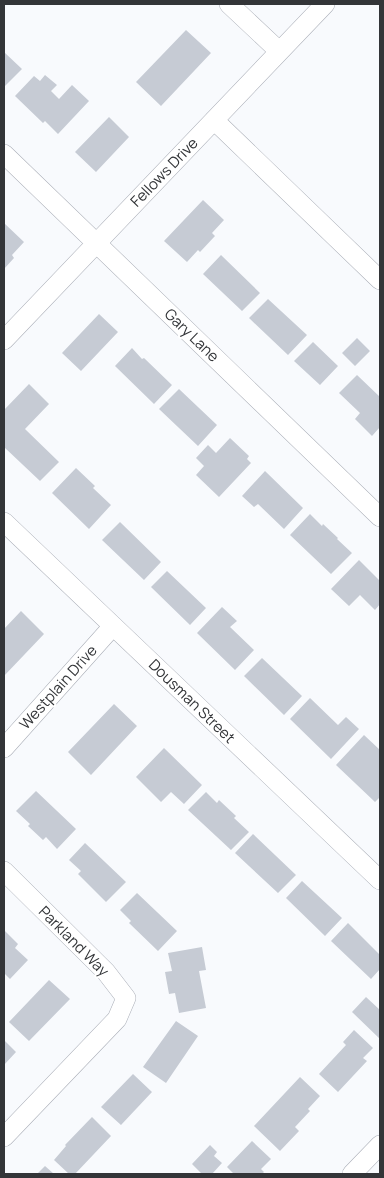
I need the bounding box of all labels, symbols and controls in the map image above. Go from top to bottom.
street label: Fellows Drive [126,133,203,211]
street label: Gary Lane [160,304,224,367]
street label: Westplain Drive [14,640,102,734]
street label: Dousman Street [144,654,240,748]
street label: Parkland Way [34,901,114,981]

